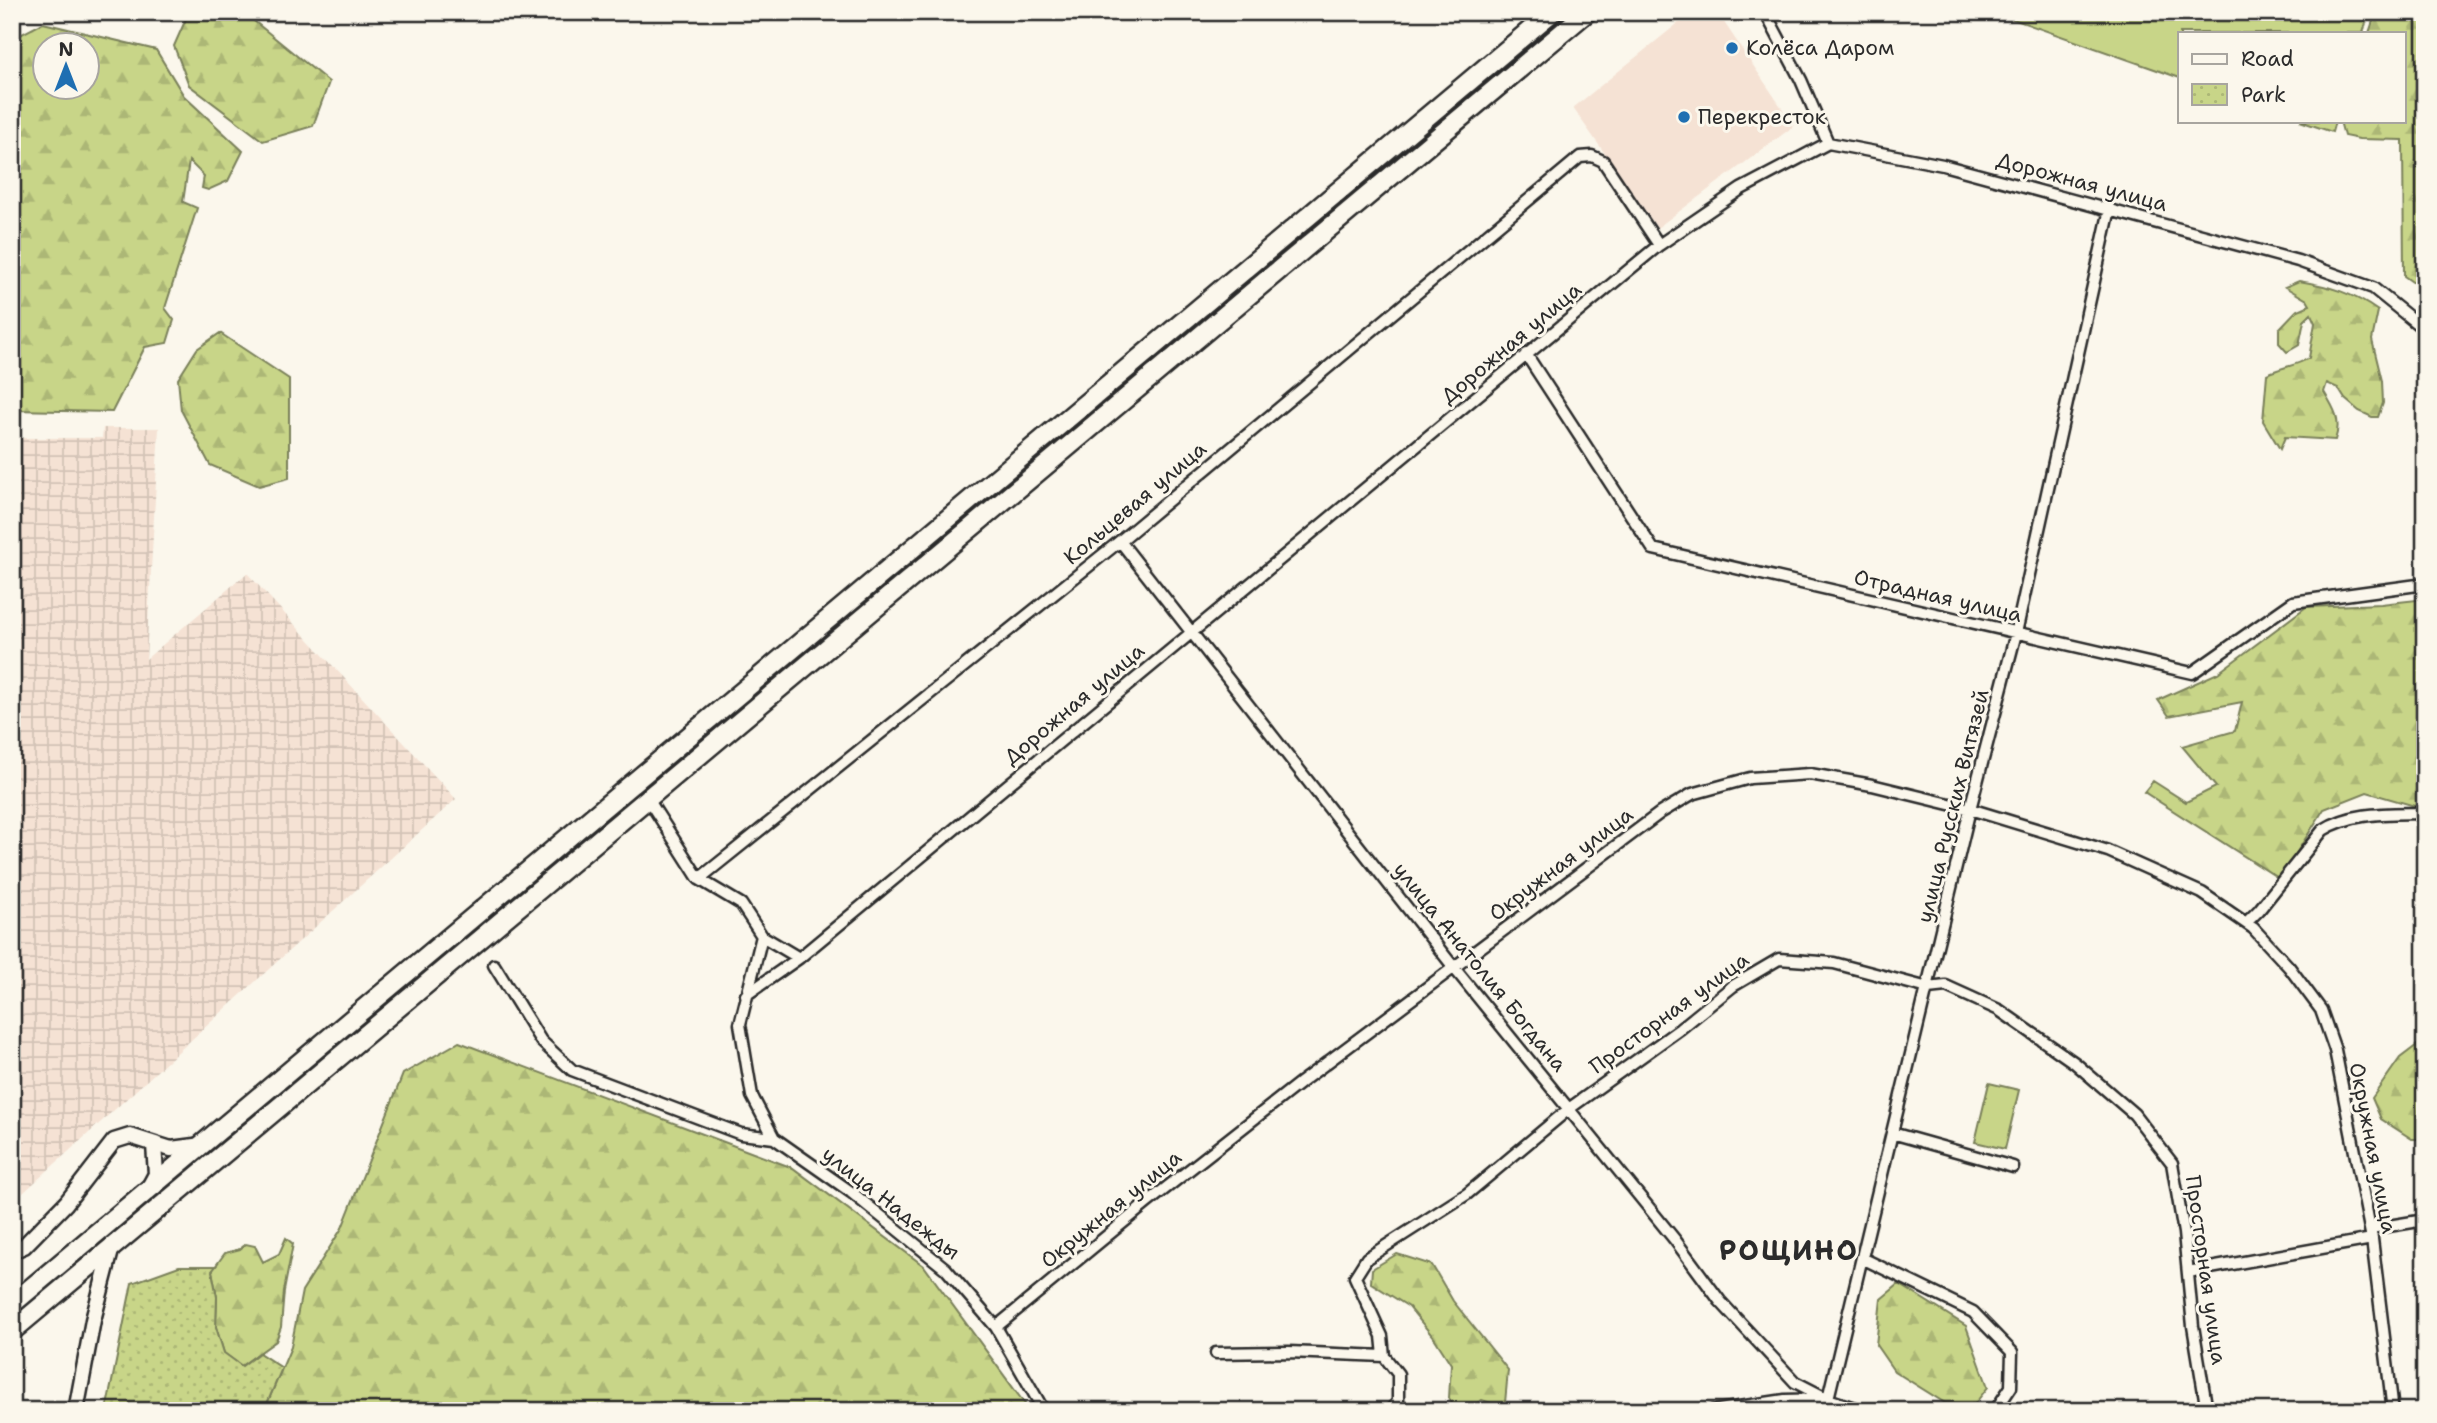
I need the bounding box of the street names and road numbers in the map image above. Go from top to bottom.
street label: Дорожная улица [1994,146,2170,218]
street label: Дорожная улица [1435,276,1587,410]
street label: Кольцевая улица [1058,435,1212,571]
street label: Отрадная улица [1851,563,2025,629]
street label: Дорожная улица [998,637,1150,771]
street label: улица Русских Витязей [1910,686,1996,926]
street label: Окружная улица [1483,801,1639,927]
street label: улица Анатолия Богдана [1387,856,1573,1078]
street label: Просторная улица [1584,946,1754,1080]
street label: Окружная улица [2343,1060,2403,1236]
street label: улица Надежды [816,1140,966,1266]
street label: Окружная улица [1035,1144,1187,1274]
street label: Просторная улица [2179,1174,2233,1366]

